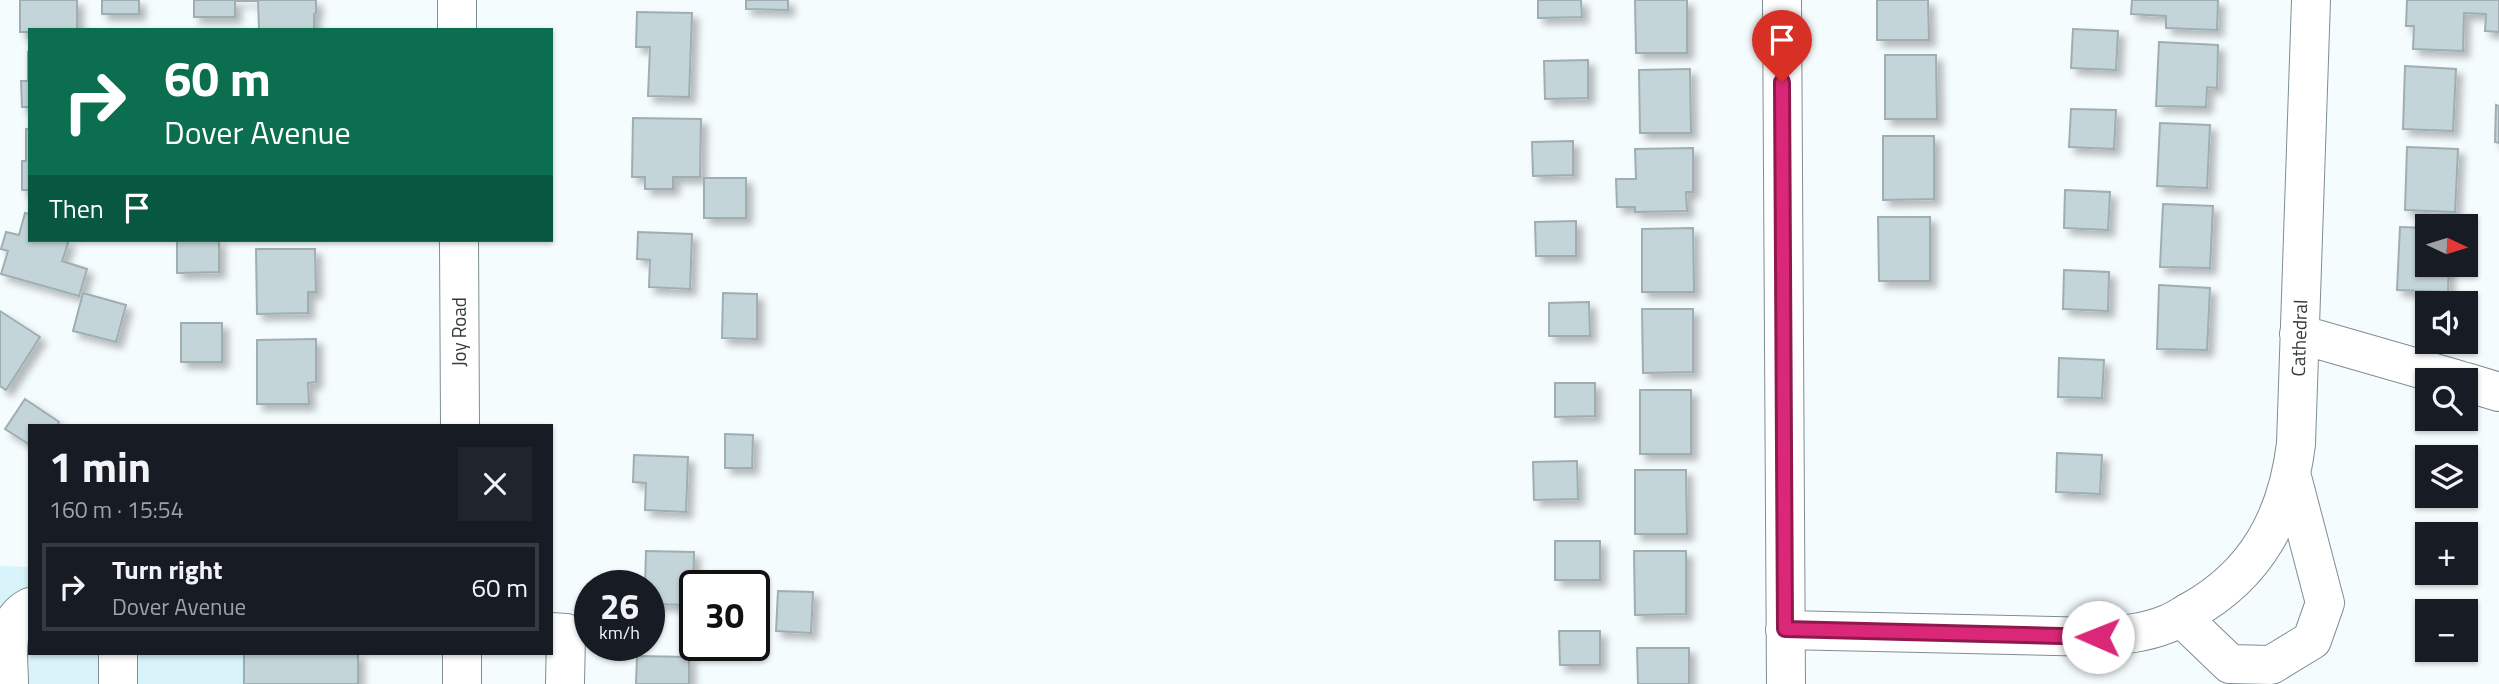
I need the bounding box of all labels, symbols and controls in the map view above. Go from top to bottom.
pin [1752,10,1812,82]
icon: arrive [1763,21,1801,59]
text: 60 m [164,40,271,115]
icon: right [49,56,140,147]
text: Dover Avenue [164,108,351,156]
text: Then [49,189,104,228]
icon: arrive [118,189,156,227]
north arrow [2415,214,2478,276]
map controls [2415,214,2478,662]
button: sound [2415,291,2478,354]
street label: Joy Road [444,297,473,367]
street label: Cathedral [2283,299,2314,377]
button: search [2415,368,2478,431]
text: 1 min [49,434,151,498]
button: layers [2415,445,2478,508]
button: close [458,447,532,521]
text: 160 m · 15:54 [49,492,184,527]
button: + [2415,522,2478,585]
text: Turn right [112,550,223,589]
icon: right [53,568,91,606]
text: 60 m [471,568,528,607]
speed limit sign: 30 [679,570,770,661]
text: 26 [600,579,639,633]
text: Dover Avenue [112,589,246,624]
button: − [2415,599,2478,662]
position arrow [2061,600,2135,674]
text: km/h [599,619,640,646]

